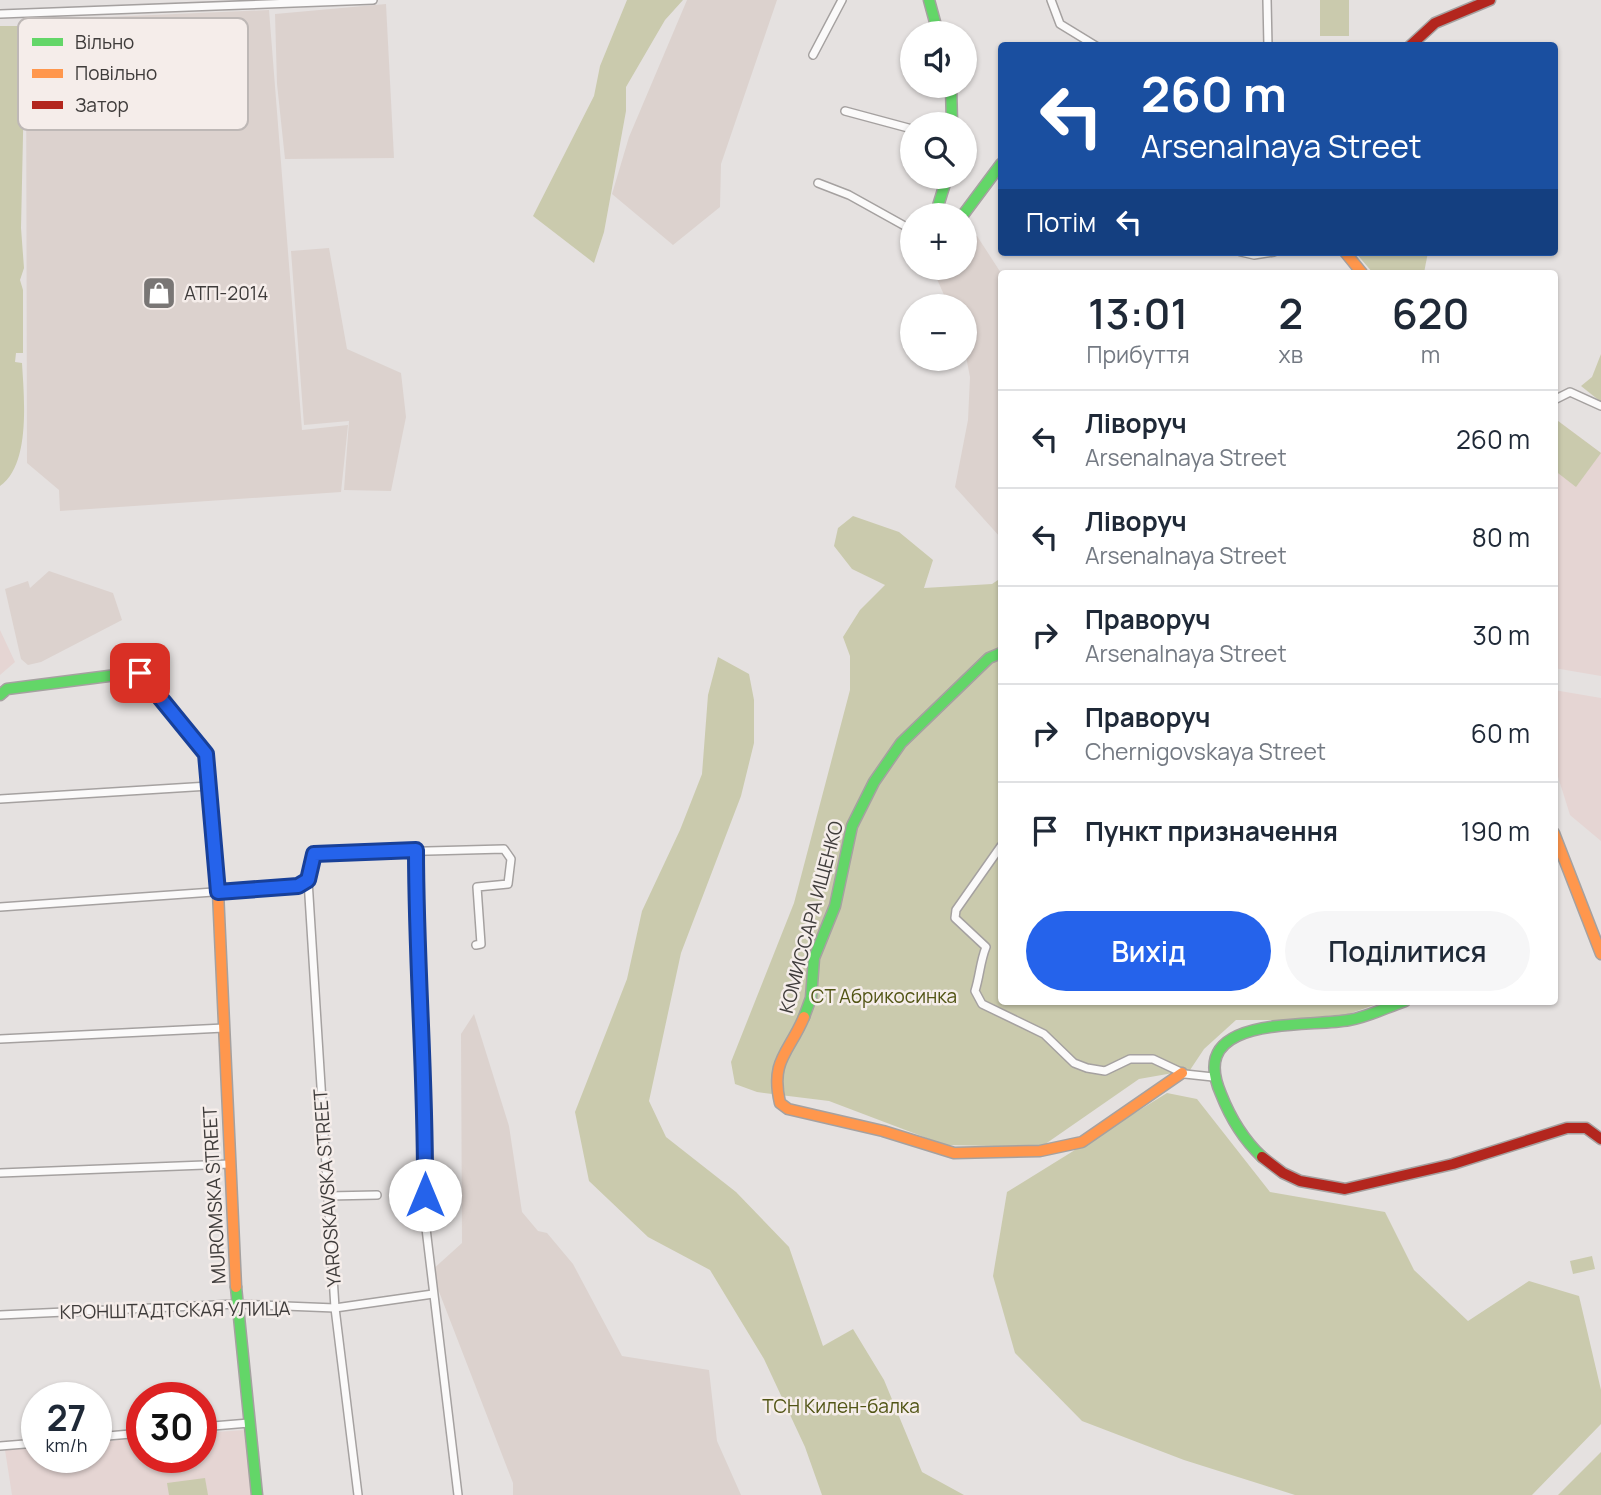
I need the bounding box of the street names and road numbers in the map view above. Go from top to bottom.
street label: КОМИССАРА ИЩЕНКО [773,818,849,1016]
street label: YAROSKAVSKA STREET [307,1087,347,1288]
street label: MUROMSKA STREET [196,1105,232,1284]
street label: КРОНШТАДТСКАЯ УЛИЦА [59,1295,291,1325]

